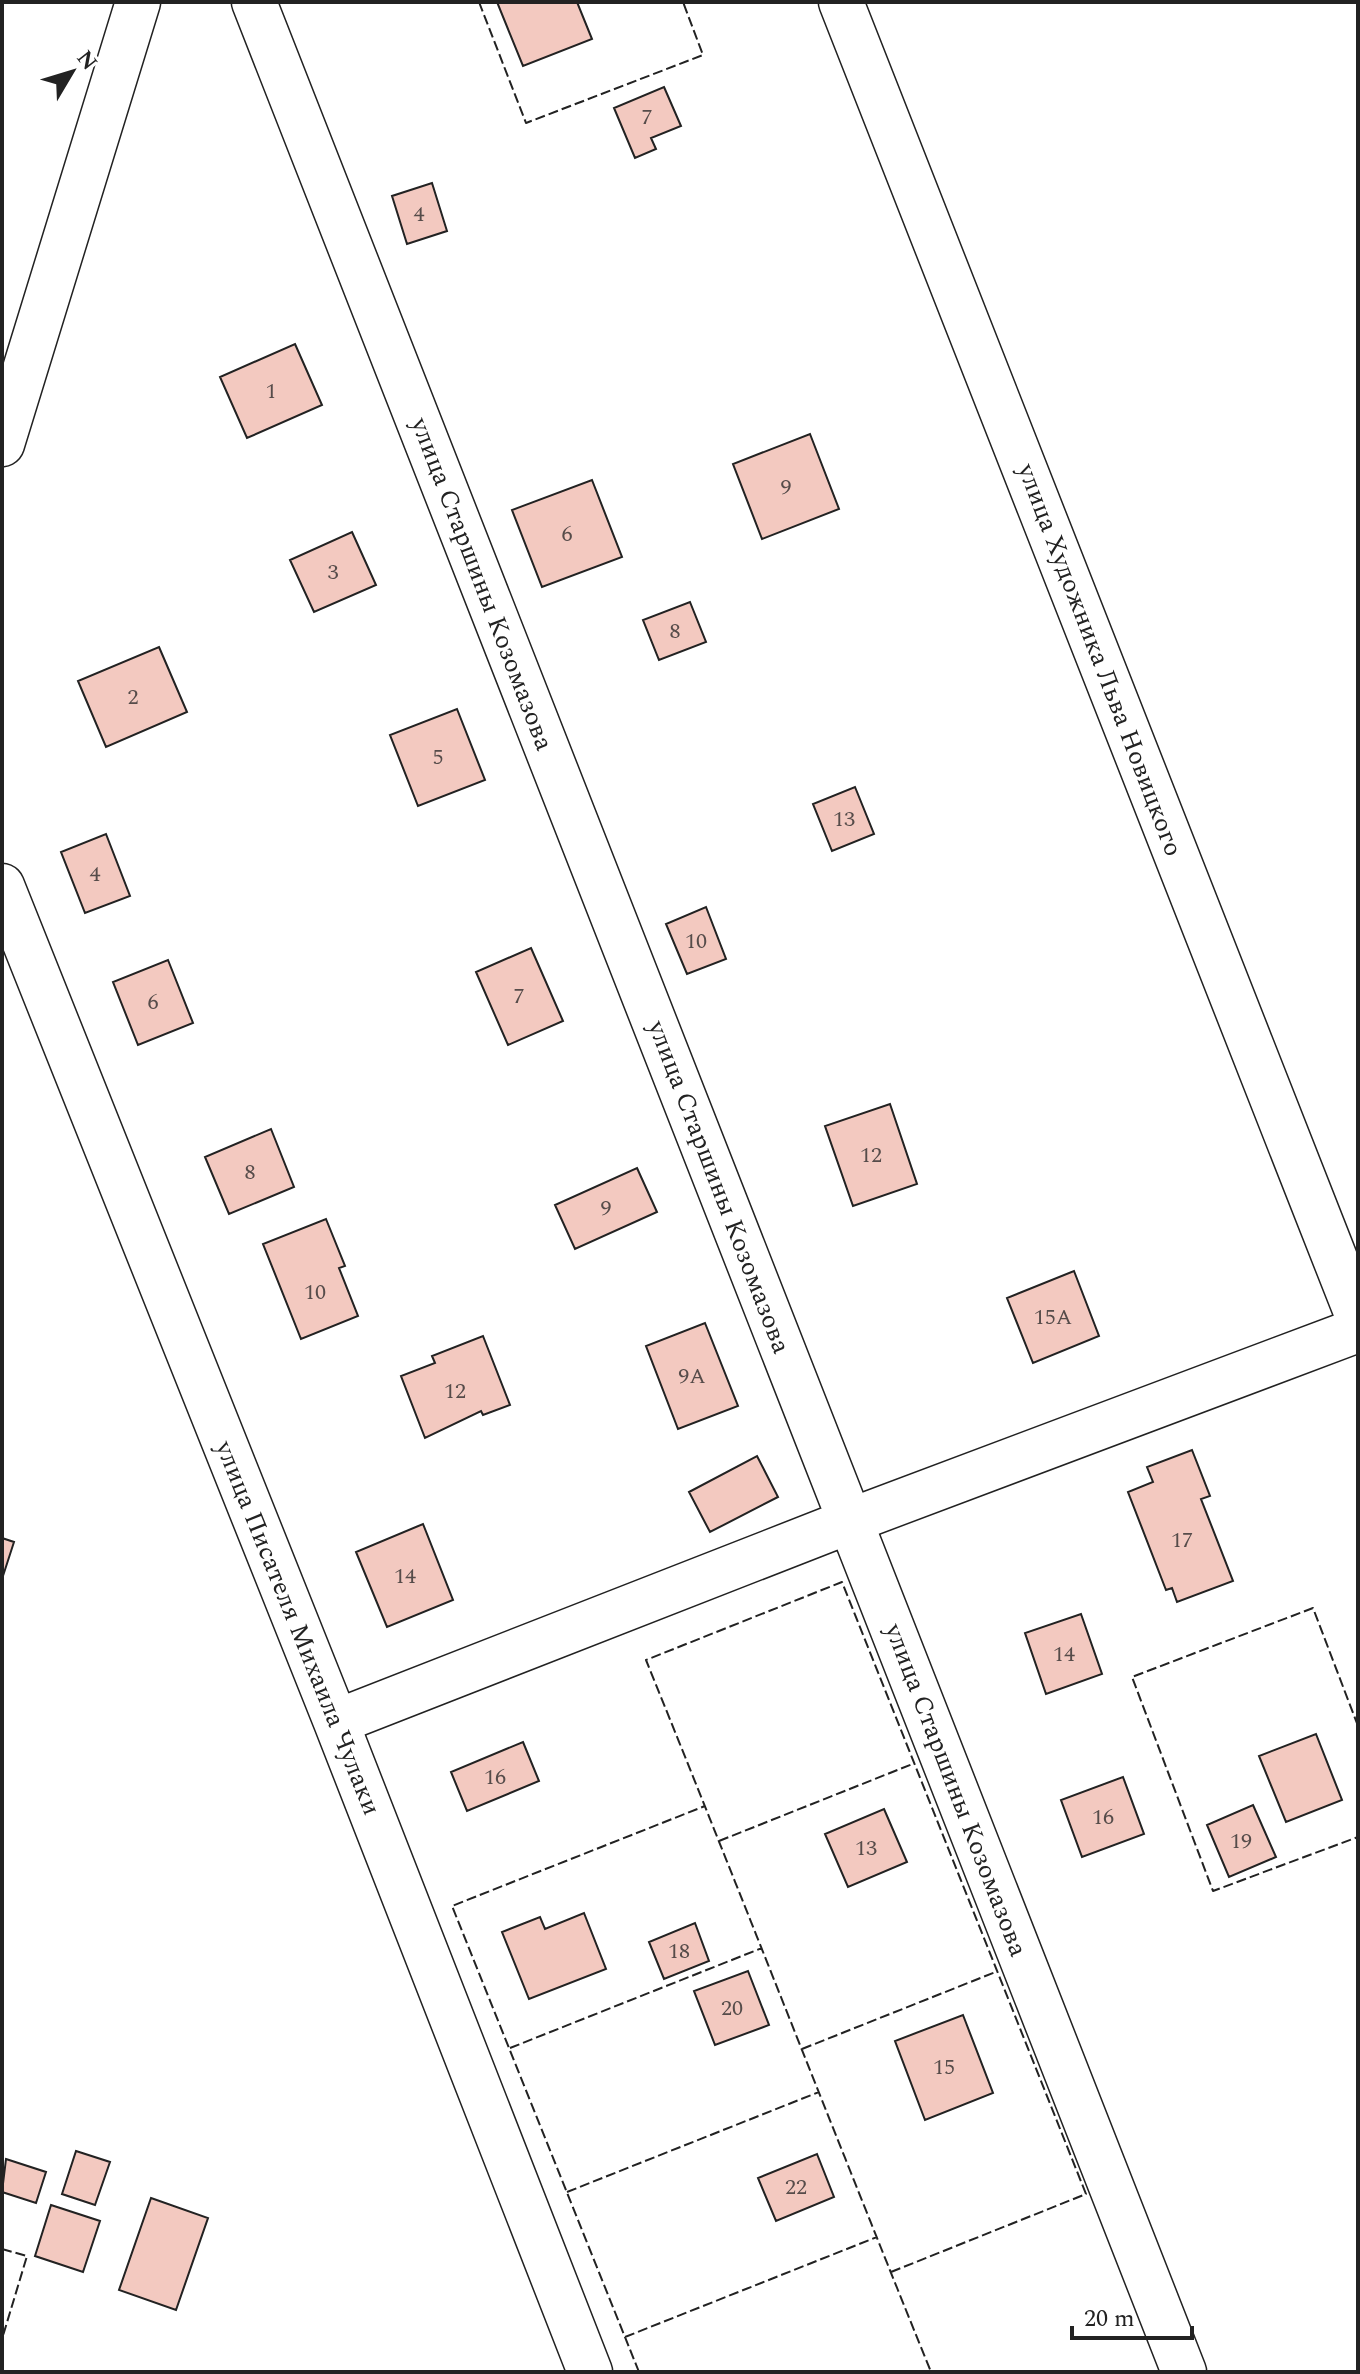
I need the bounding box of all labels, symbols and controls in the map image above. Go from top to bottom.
north arrow [32,32,112,112]
text: N [68,43,105,78]
house number: 7 [641,101,653,134]
house number: 4 [413,198,425,231]
house number: 1 [265,375,277,408]
street label: улица Старшины Козомазова [400,411,564,757]
street label: улица Художника Льва Новицкого [1006,457,1194,862]
house number: 9 [780,471,792,504]
house number: 6 [561,518,573,551]
house number: 3 [327,556,339,589]
house number: 8 [669,615,681,648]
house number: 2 [127,681,139,714]
house number: 5 [432,741,444,774]
house number: 13 [833,803,855,836]
house number: 4 [89,858,101,891]
house number: 10 [685,925,707,958]
house number: 7 [513,980,525,1013]
house number: 6 [147,986,159,1019]
street label: улица Старшины Козомазова [637,1014,801,1360]
house number: 12 [860,1139,882,1172]
house number: 8 [244,1156,256,1189]
house number: 9 [600,1192,612,1225]
house number: 10 [304,1276,326,1309]
house number: 15А [1034,1301,1072,1334]
house number: 9А [678,1360,706,1393]
house number: 12 [444,1375,466,1408]
street label: улица Писателя Михаила Чулаки [204,1434,392,1821]
house number: 17 [1171,1524,1193,1557]
house number: 14 [394,1560,416,1593]
street label: улица Старшины Козомазова [874,1617,1038,1963]
house number: 14 [1053,1638,1075,1671]
house number: 16 [484,1761,506,1794]
house number: 16 [1092,1801,1114,1834]
house number: 19 [1230,1825,1252,1858]
house number: 13 [855,1832,877,1865]
house number: 18 [668,1935,690,1968]
house number: 20 [721,1992,743,2025]
house number: 15 [933,2051,955,2084]
house number: 22 [785,2171,807,2204]
scale bar [1072,2290,1192,2340]
text: 20 m [1084,2301,1135,2337]

